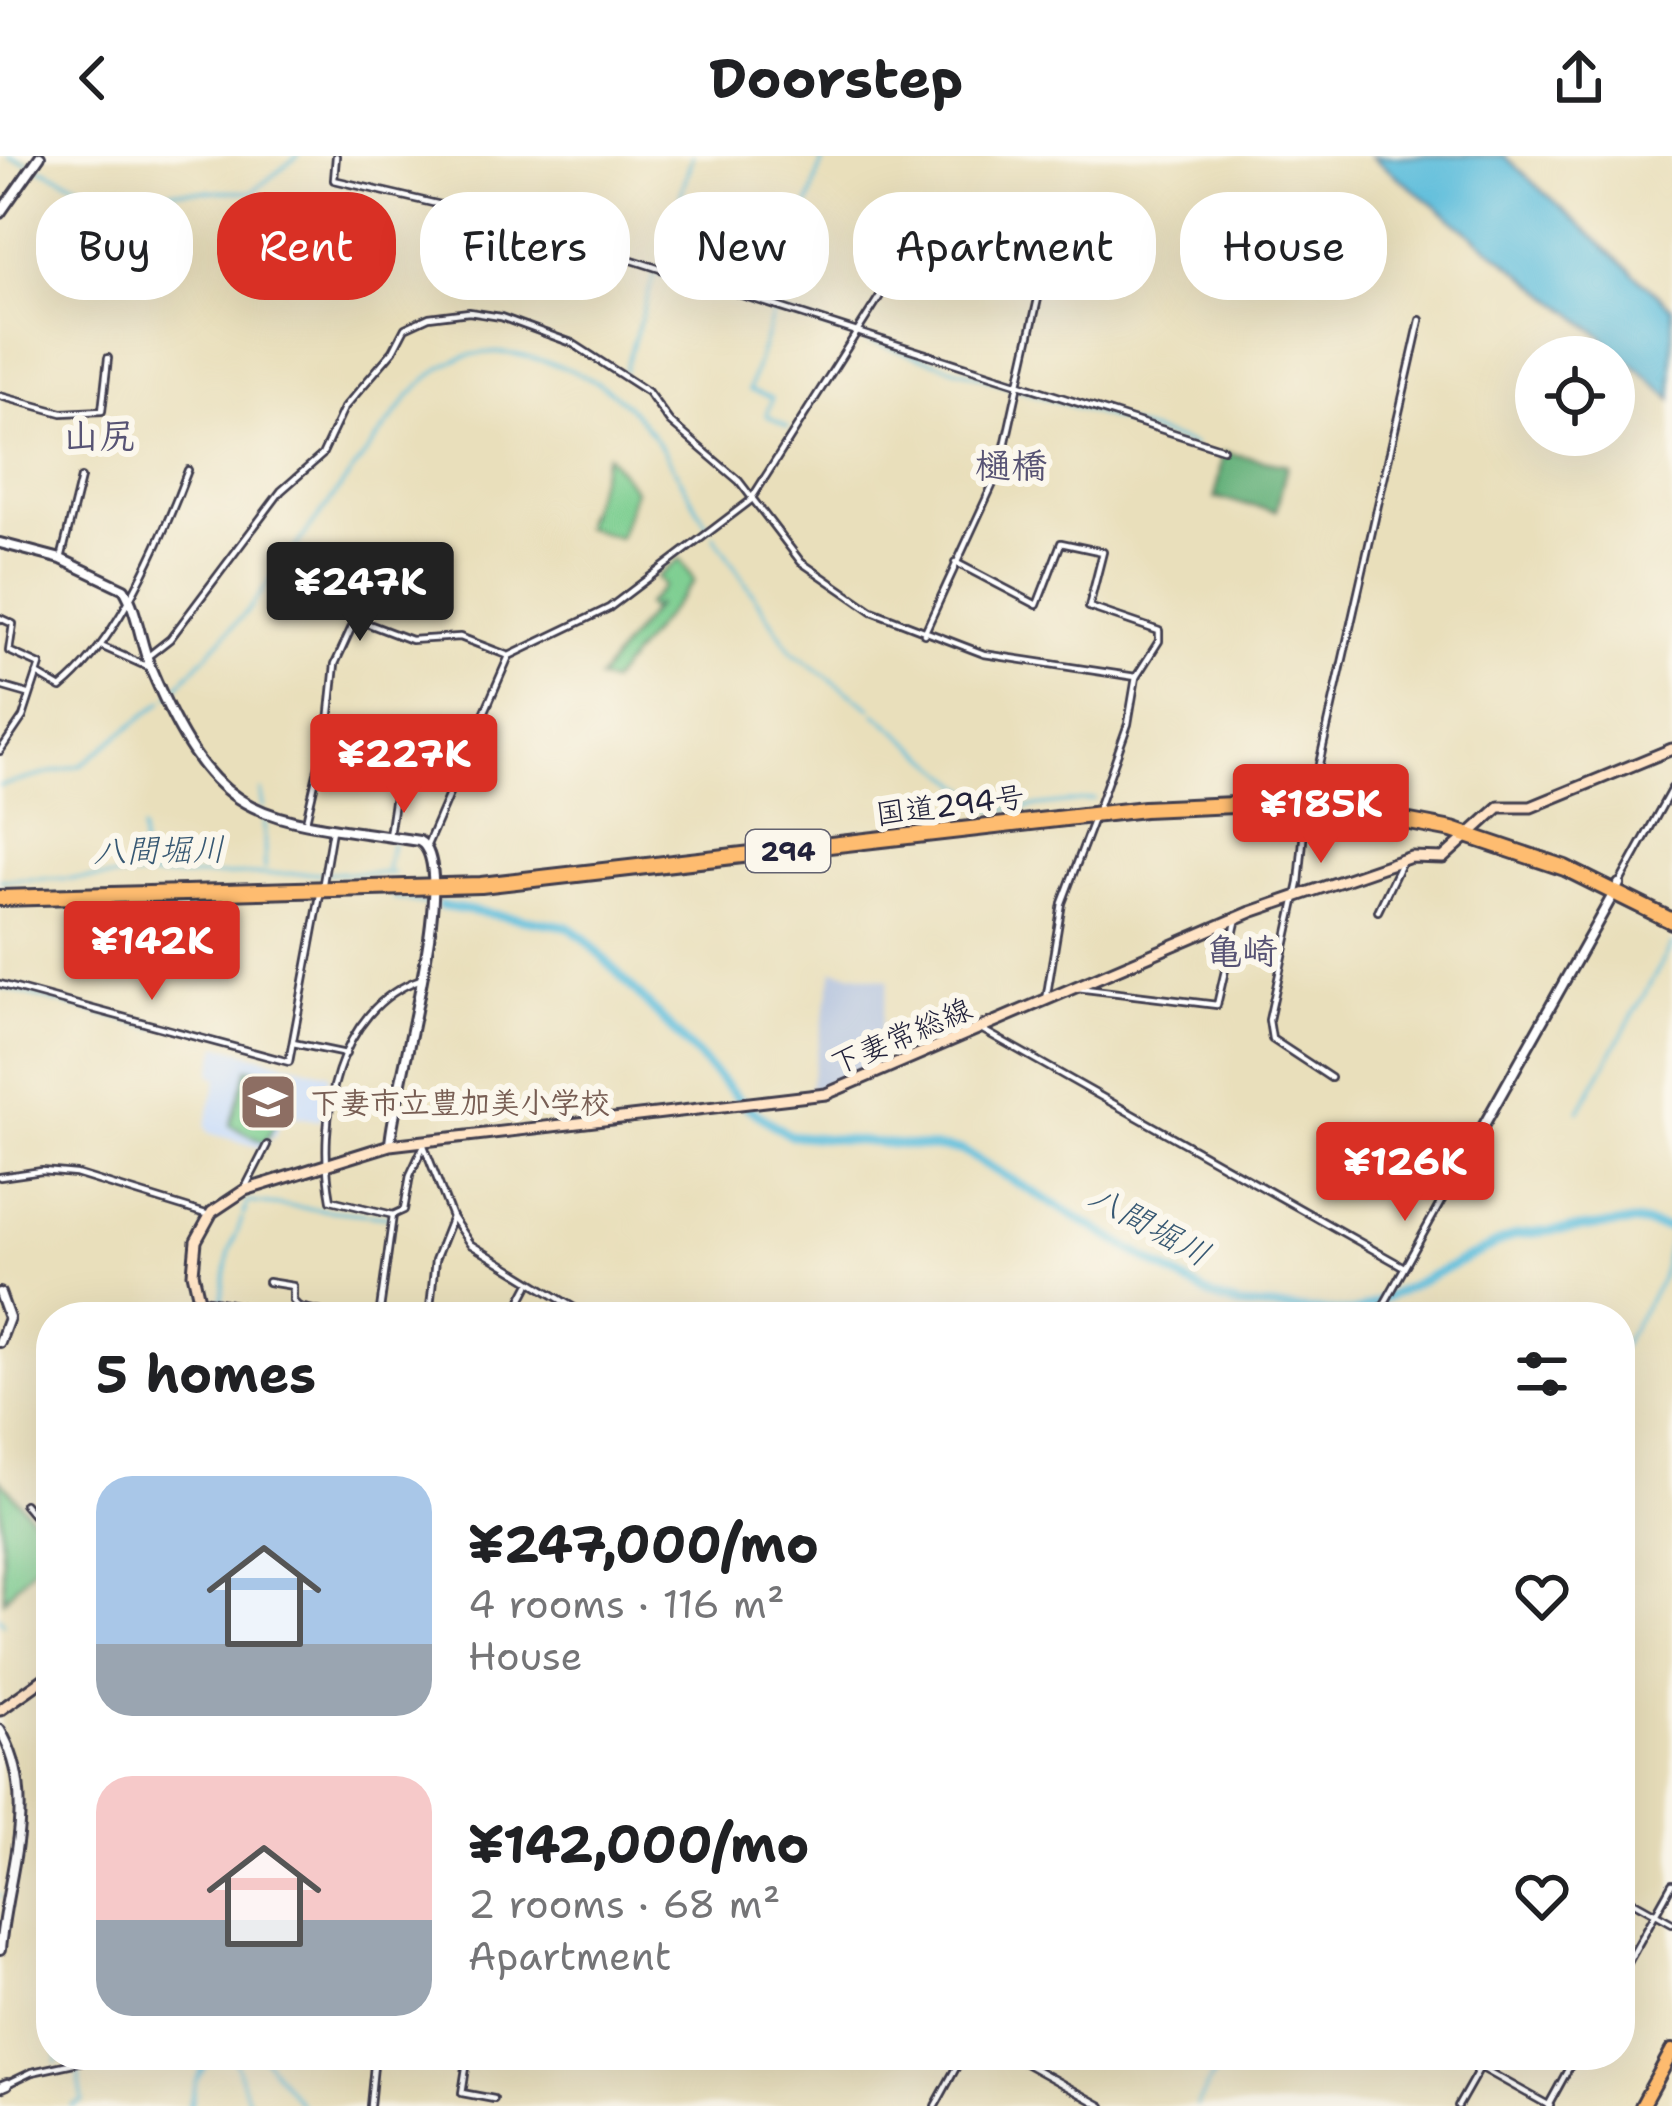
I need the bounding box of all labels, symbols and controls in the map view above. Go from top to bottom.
text: Doorstep [709,42,963,114]
icon: back [60,45,126,111]
icon: share [1546,45,1612,111]
chip: Buy [36,192,193,300]
chip: Rent [217,192,396,300]
chip: Filters [420,192,630,300]
chip: New [654,192,829,300]
chip: Apartment [853,192,1156,300]
chip: House [1180,192,1387,300]
map controls [1515,336,1635,456]
button: locate [1515,336,1635,456]
district label: 山尻 [63,411,135,460]
district label: 樋橋 [975,441,1047,490]
pin: ¥247K [276,542,444,644]
text: ¥247K [294,555,426,607]
pin: ¥227K [320,714,488,816]
text: ¥227K [337,727,471,779]
pin: ¥185K [1237,764,1405,866]
street label: 国道294号 [873,776,1027,834]
text: ¥185K [1260,777,1382,829]
water label: 八間堀川 [93,826,225,874]
road number: 294 [746,830,830,872]
pin: ¥142K [68,901,236,1003]
text: ¥142K [91,914,213,966]
district label: 亀崎 [1206,927,1278,976]
street label: 下妻常総線 [824,988,978,1084]
school or university icon: 下妻市立豊加美小学校 [237,1071,299,1133]
place label: 下妻市立豊加美小学校 [310,1082,610,1123]
pin: ¥126K [1321,1122,1489,1224]
text: ¥126K [1343,1135,1467,1187]
water label: 八間堀川 [1081,1173,1219,1277]
text: 5 homes [96,1340,316,1408]
icon: filters [1509,1341,1575,1407]
text: ¥247,000/mo [468,1510,819,1578]
icon: home [192,1524,336,1668]
icon: heart [1509,1563,1575,1629]
text: 4 rooms · 116 m² [468,1578,785,1630]
text: House [468,1630,583,1682]
text: ¥142,000/mo [468,1810,810,1878]
icon: home [192,1824,336,1968]
icon: heart [1509,1863,1575,1929]
text: 2 rooms · 68 m² [468,1878,780,1930]
text: Apartment [468,1930,671,1982]

